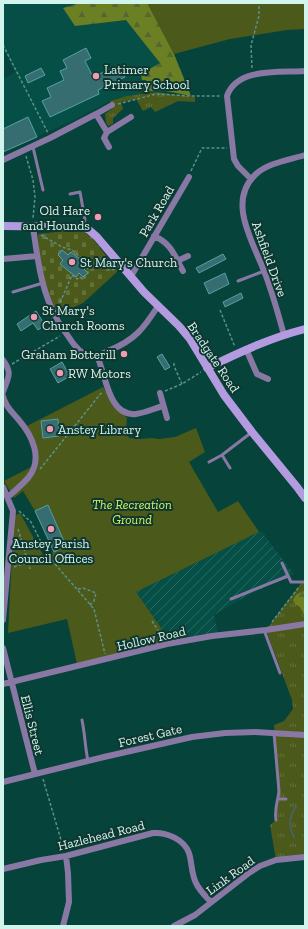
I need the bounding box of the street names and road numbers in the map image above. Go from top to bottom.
street label: Park Road [136,183,177,240]
street label: Ashfield Drive [249,219,290,299]
street label: Bradgate Road [184,319,243,395]
street label: Hollow Road [115,623,187,654]
street label: Ellis Street [18,694,47,757]
street label: Forest Gate [117,721,183,750]
street label: Hazlehead Road [56,817,146,854]
street label: Link Road [203,853,257,898]

